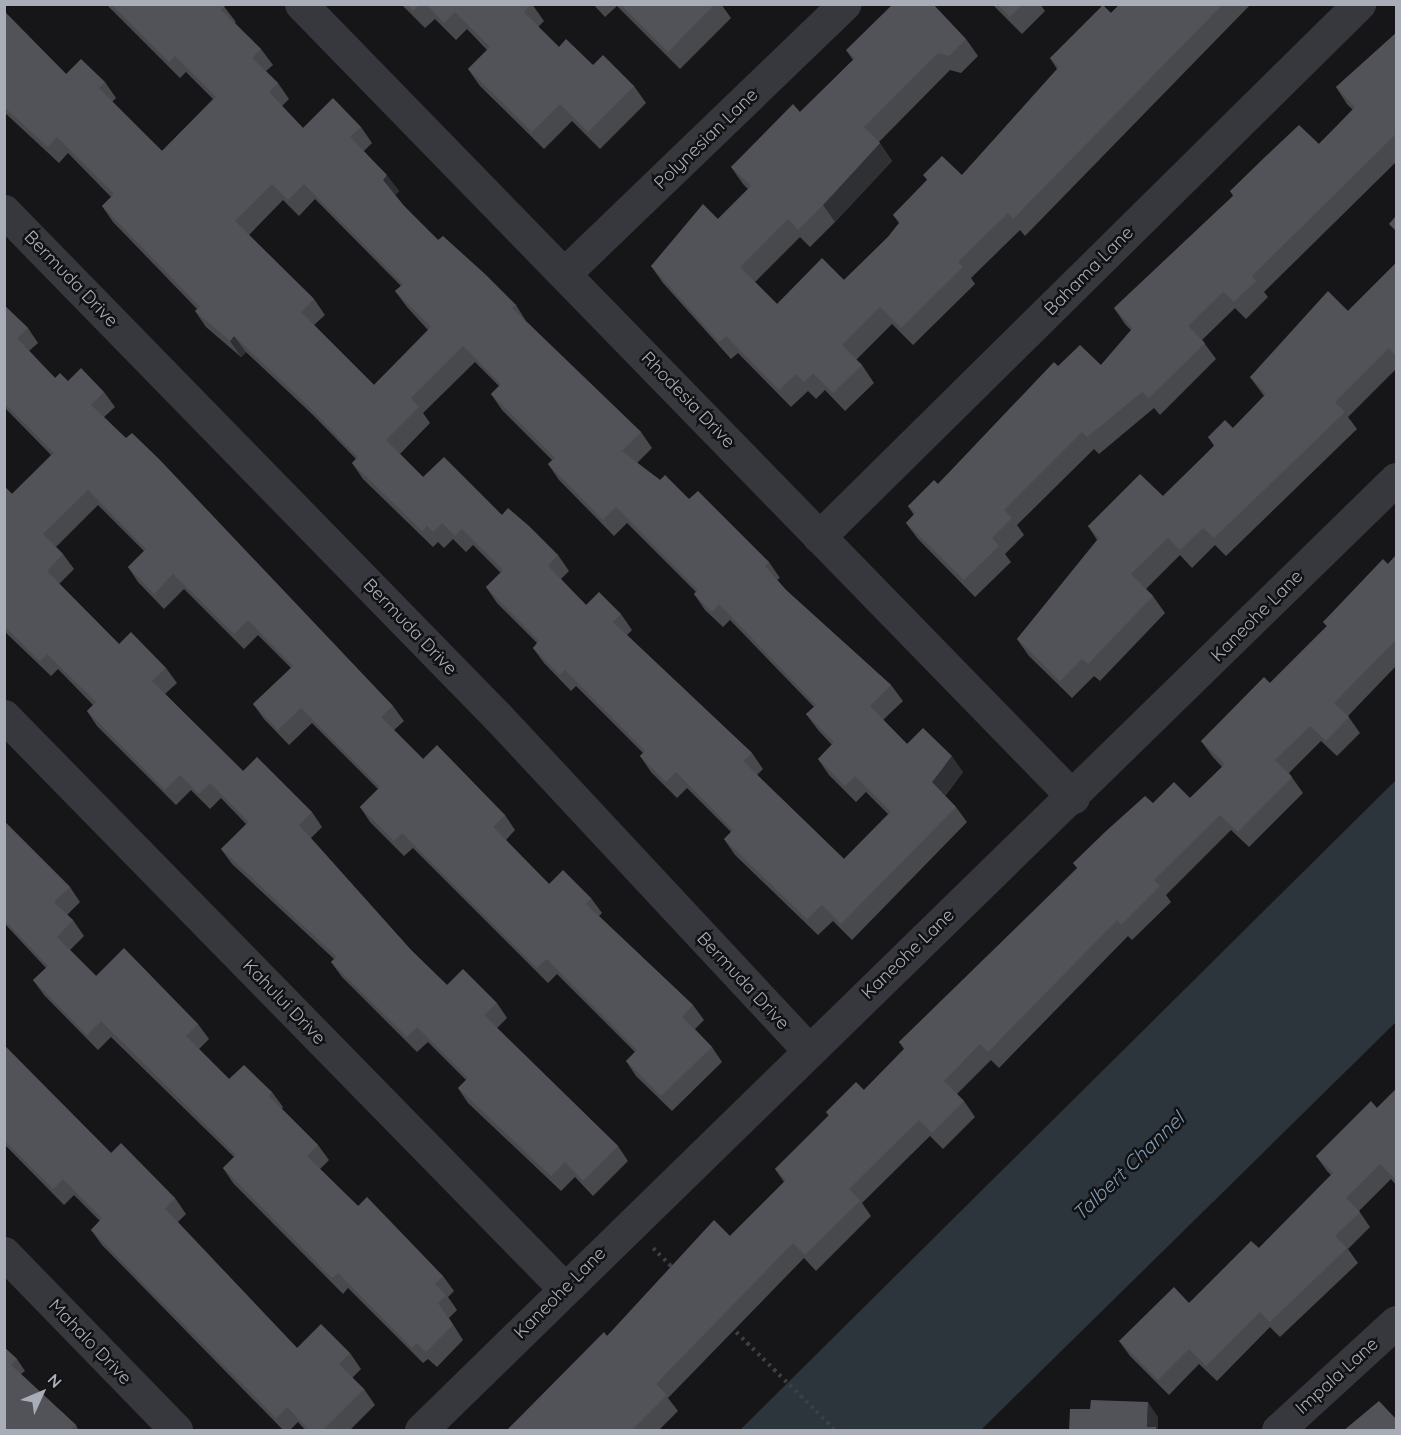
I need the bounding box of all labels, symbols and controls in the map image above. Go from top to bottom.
street label: Polynesian Lane [650,84,762,194]
street label: Bahama Lane [1040,222,1138,320]
street label: Bermuda Drive [20,226,122,332]
street label: Rhodesia Drive [637,347,739,453]
street label: Kaneohe Lane [1207,566,1307,666]
street label: Bermuda Drive [359,574,461,680]
street label: Kaneohe Lane [857,904,959,1004]
street label: Bermuda Drive [692,928,794,1034]
street label: Kahului Drive [238,955,330,1049]
water label: Talbert Channel [1067,1107,1189,1225]
street label: Kaneohe Lane [510,1243,610,1343]
street label: Mahalo Drive [44,1295,136,1389]
street label: Impala Lane [1291,1333,1383,1419]
north arrow [12,1363,72,1423]
text: N [44,1369,66,1392]

